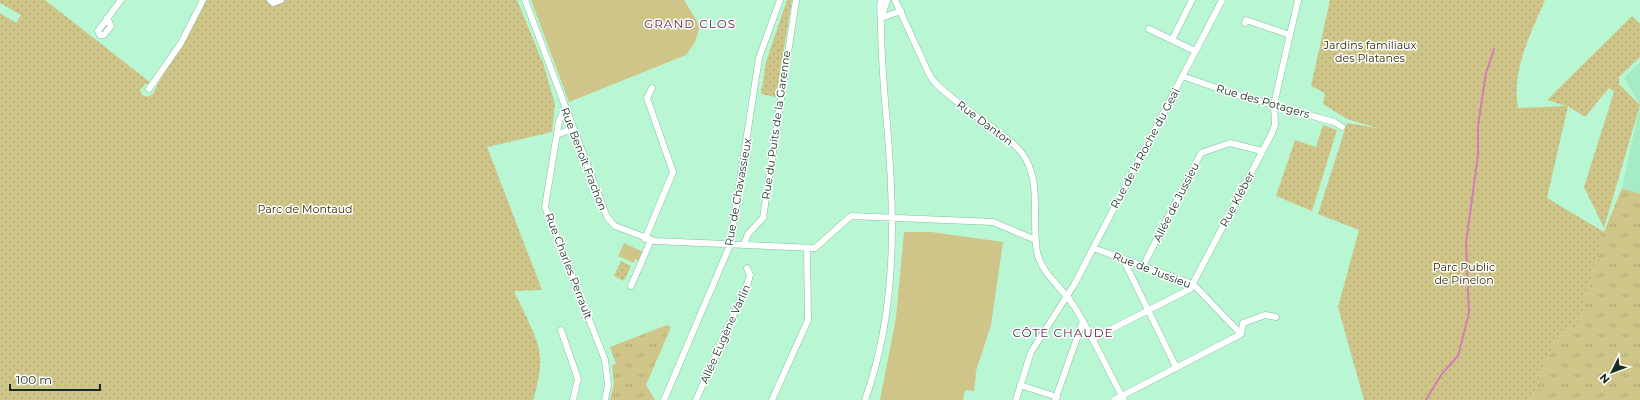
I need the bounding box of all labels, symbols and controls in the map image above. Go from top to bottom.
district label: GRAND CLOS [644,16,736,31]
park label: Jardins familiaux des Platanes [1323,38,1417,65]
street label: Rue du Puits de la Garenne [759,49,793,200]
street label: Rue des Potagers [1215,81,1312,121]
street label: Rue de la Roche du Geai [1107,85,1183,211]
street label: Rue Danton [954,97,1016,149]
street label: Rue Benoît Frachon [558,105,610,213]
street label: Rue de Chavassieux [722,137,754,247]
street label: Allée de Jussieu [1150,160,1202,244]
street label: Rue Kléber [1217,169,1257,229]
park label: Parc de Montaud [258,202,352,216]
street label: Rue Charles Perrault [542,211,596,322]
street label: Rue de Jussieu [1111,249,1193,291]
park label: Parc Public de Pinelon [1433,260,1495,287]
street label: Allée Eugène Varlin [697,282,753,386]
district label: CÔTE CHAUDE [1012,325,1114,340]
north arrow [1592,352,1632,392]
scale bar [10,366,100,392]
text: N [1596,371,1613,387]
text: 100 m [16,372,52,387]

